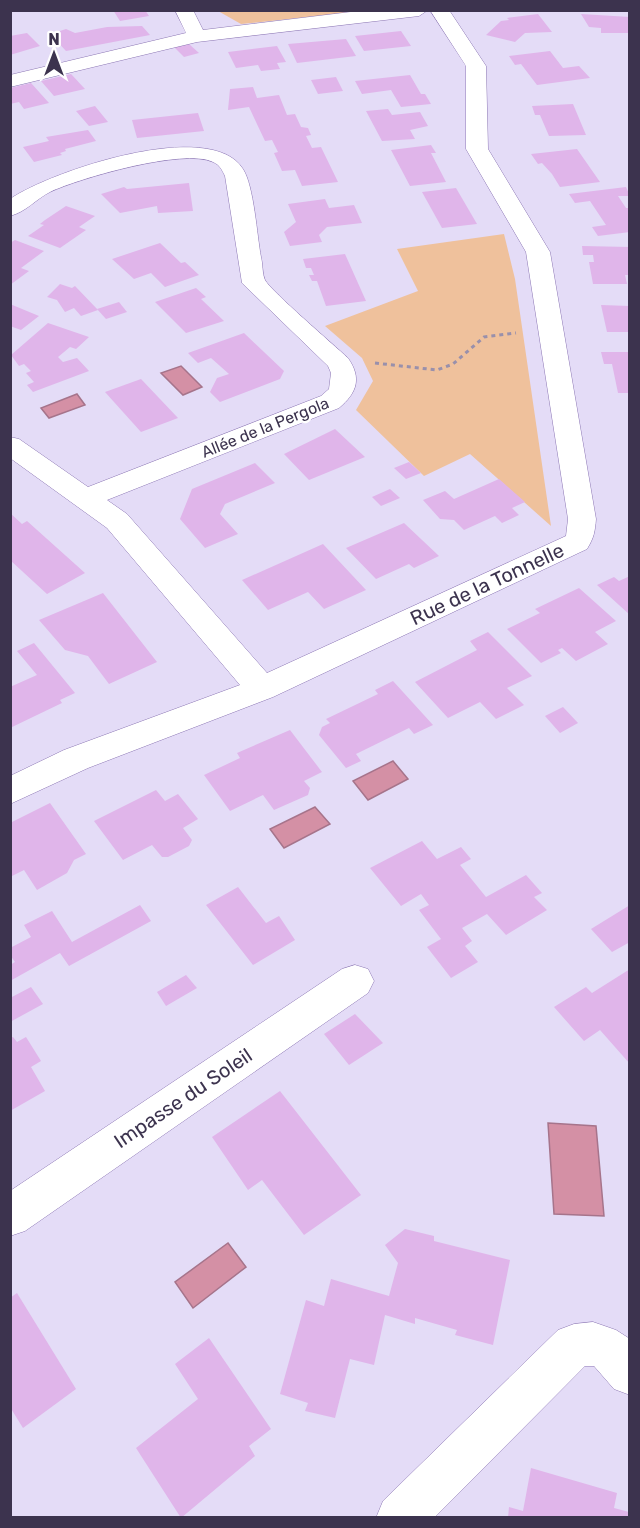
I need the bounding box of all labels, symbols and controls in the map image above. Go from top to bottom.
north arrow [24,24,84,84]
text: N [48,30,60,49]
street label: Allée de la Pergola [199,393,332,462]
street label: Rue de la Tonnelle [406,538,568,630]
street label: Impasse du Soleil [109,1043,257,1153]

